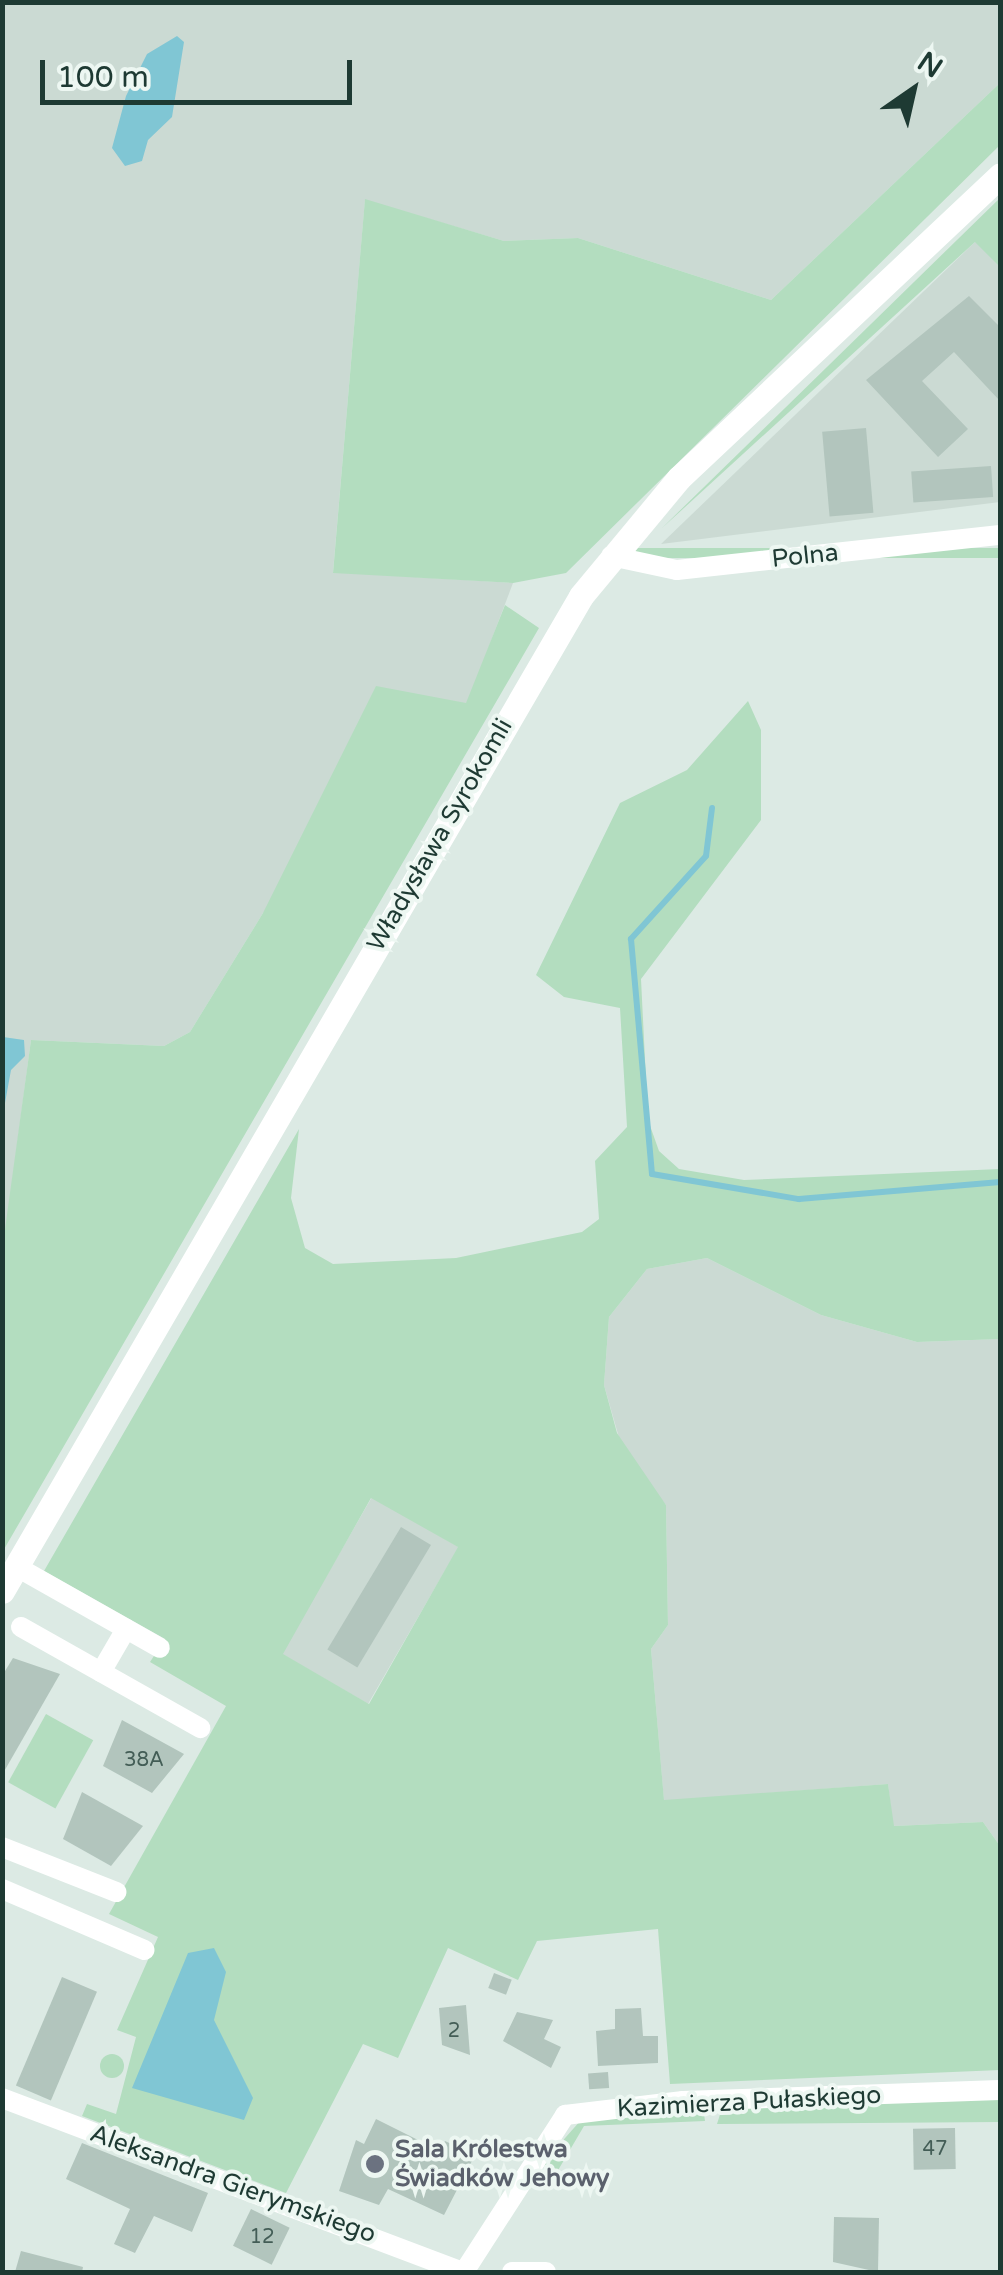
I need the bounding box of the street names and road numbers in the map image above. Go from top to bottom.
street label: Polna [770,538,840,574]
street label: Władysława Syrokomli [361,713,519,957]
street label: Kazimierza Pułaskiego [616,2080,882,2124]
street label: Aleksandra Gierymskiego [86,2118,380,2250]

